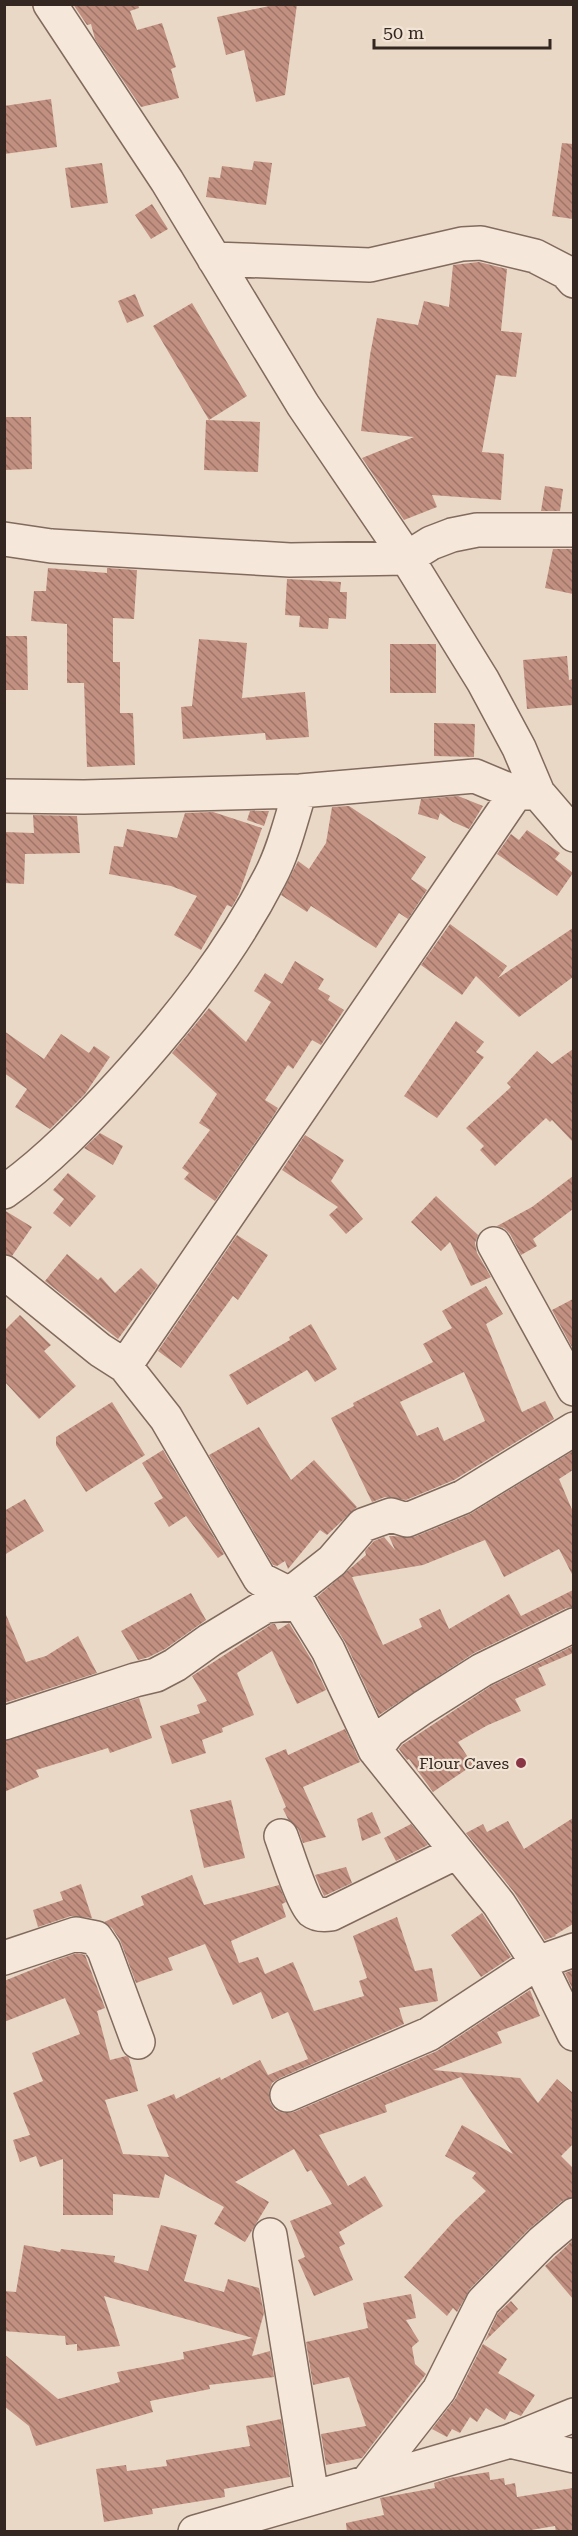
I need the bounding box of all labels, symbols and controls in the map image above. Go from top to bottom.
scale bar [374,12,550,50]
text: 50 m [383,22,424,43]
place label: Flour Caves [419,1754,509,1773]
marker: Flour Caves [514,1756,528,1770]

